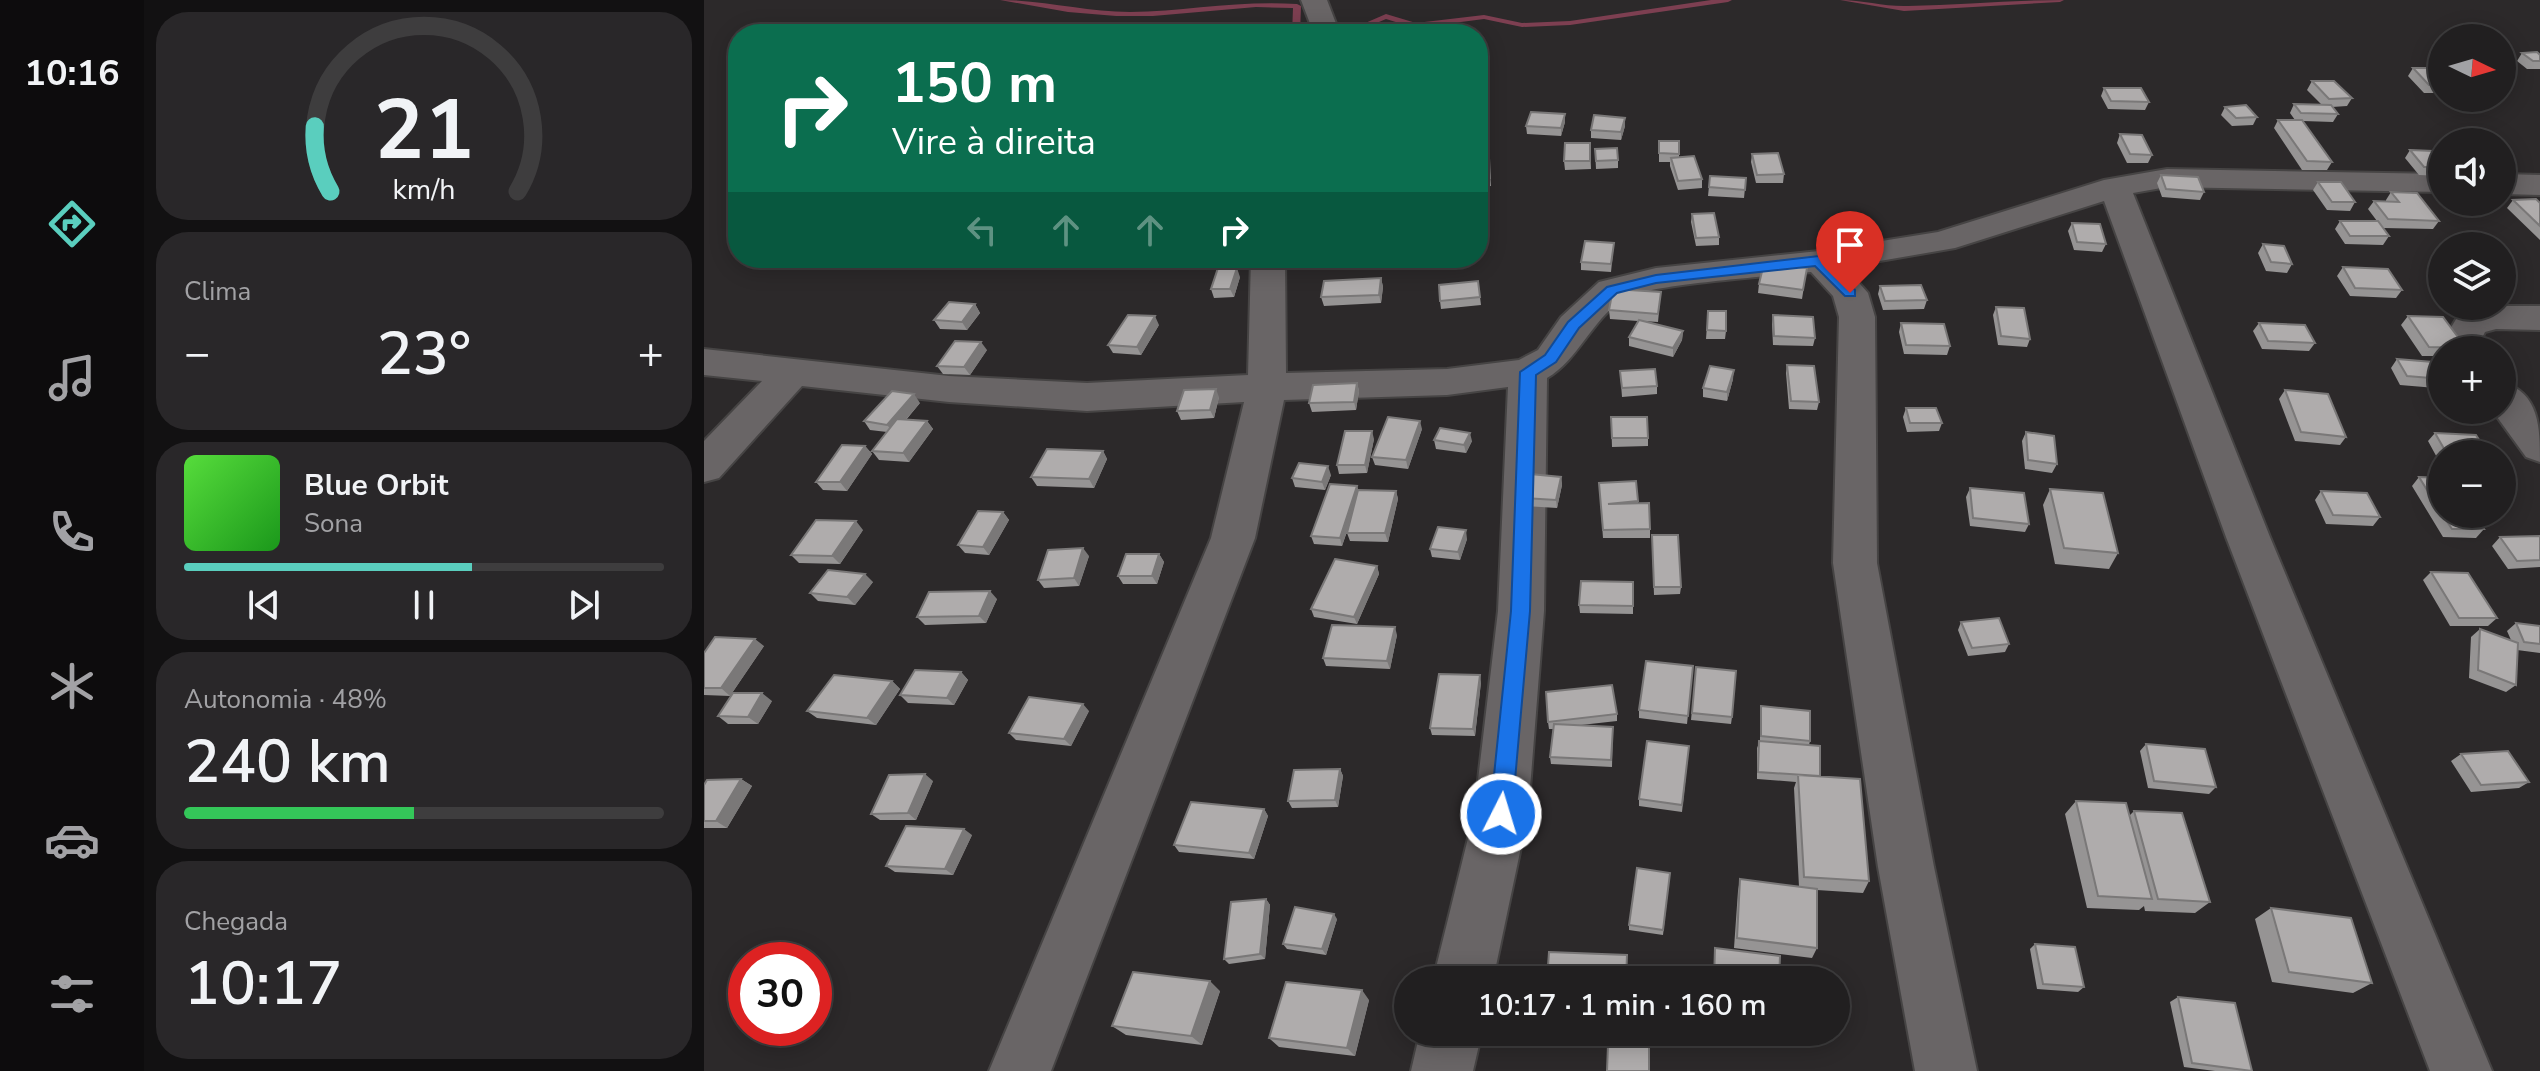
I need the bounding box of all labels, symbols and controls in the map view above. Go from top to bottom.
north arrow [2428,24,2516,112]
map controls [2428,24,2516,528]
text: 150 m [892,45,1057,122]
text: 10:16 [24,49,120,98]
icon: right [760,56,864,160]
text: 21 [374,74,474,187]
text: Vire à direita [892,118,1096,167]
button: sound [2428,128,2516,216]
text: km/h [393,170,455,209]
icon: directions [44,196,100,252]
icon: left [960,208,1004,252]
icon: ahead [1044,208,1088,252]
icon: ahead [1128,208,1172,252]
icon: right [1212,208,1256,252]
pin [1816,211,1884,293]
icon: arrive [1828,223,1872,267]
button: layers [2428,232,2516,320]
text: Clima [184,274,251,309]
text: 23° [377,313,471,395]
text: − [184,324,210,384]
text: + [638,324,664,384]
button: + [2428,336,2516,424]
icon: music [44,350,100,406]
button: − [2428,440,2516,528]
text: Blue Orbit [304,465,448,506]
icon: phone [44,504,100,560]
text: Sona [304,506,363,541]
icon: previous [242,583,286,627]
icon: pause [402,583,446,627]
icon: next [562,583,606,627]
icon: climate [44,658,100,714]
text: Autonomia · 48% [184,682,387,717]
text: 240 km [184,721,391,803]
position arrow [1459,772,1543,856]
icon: car [44,812,100,868]
text: Chegada [184,904,288,939]
speed limit sign: 30 [728,942,832,1046]
text: 10:17 [184,943,342,1025]
icon: filters [44,966,100,1022]
text: 10:17 · 1 min · 160 m [1477,985,1767,1026]

